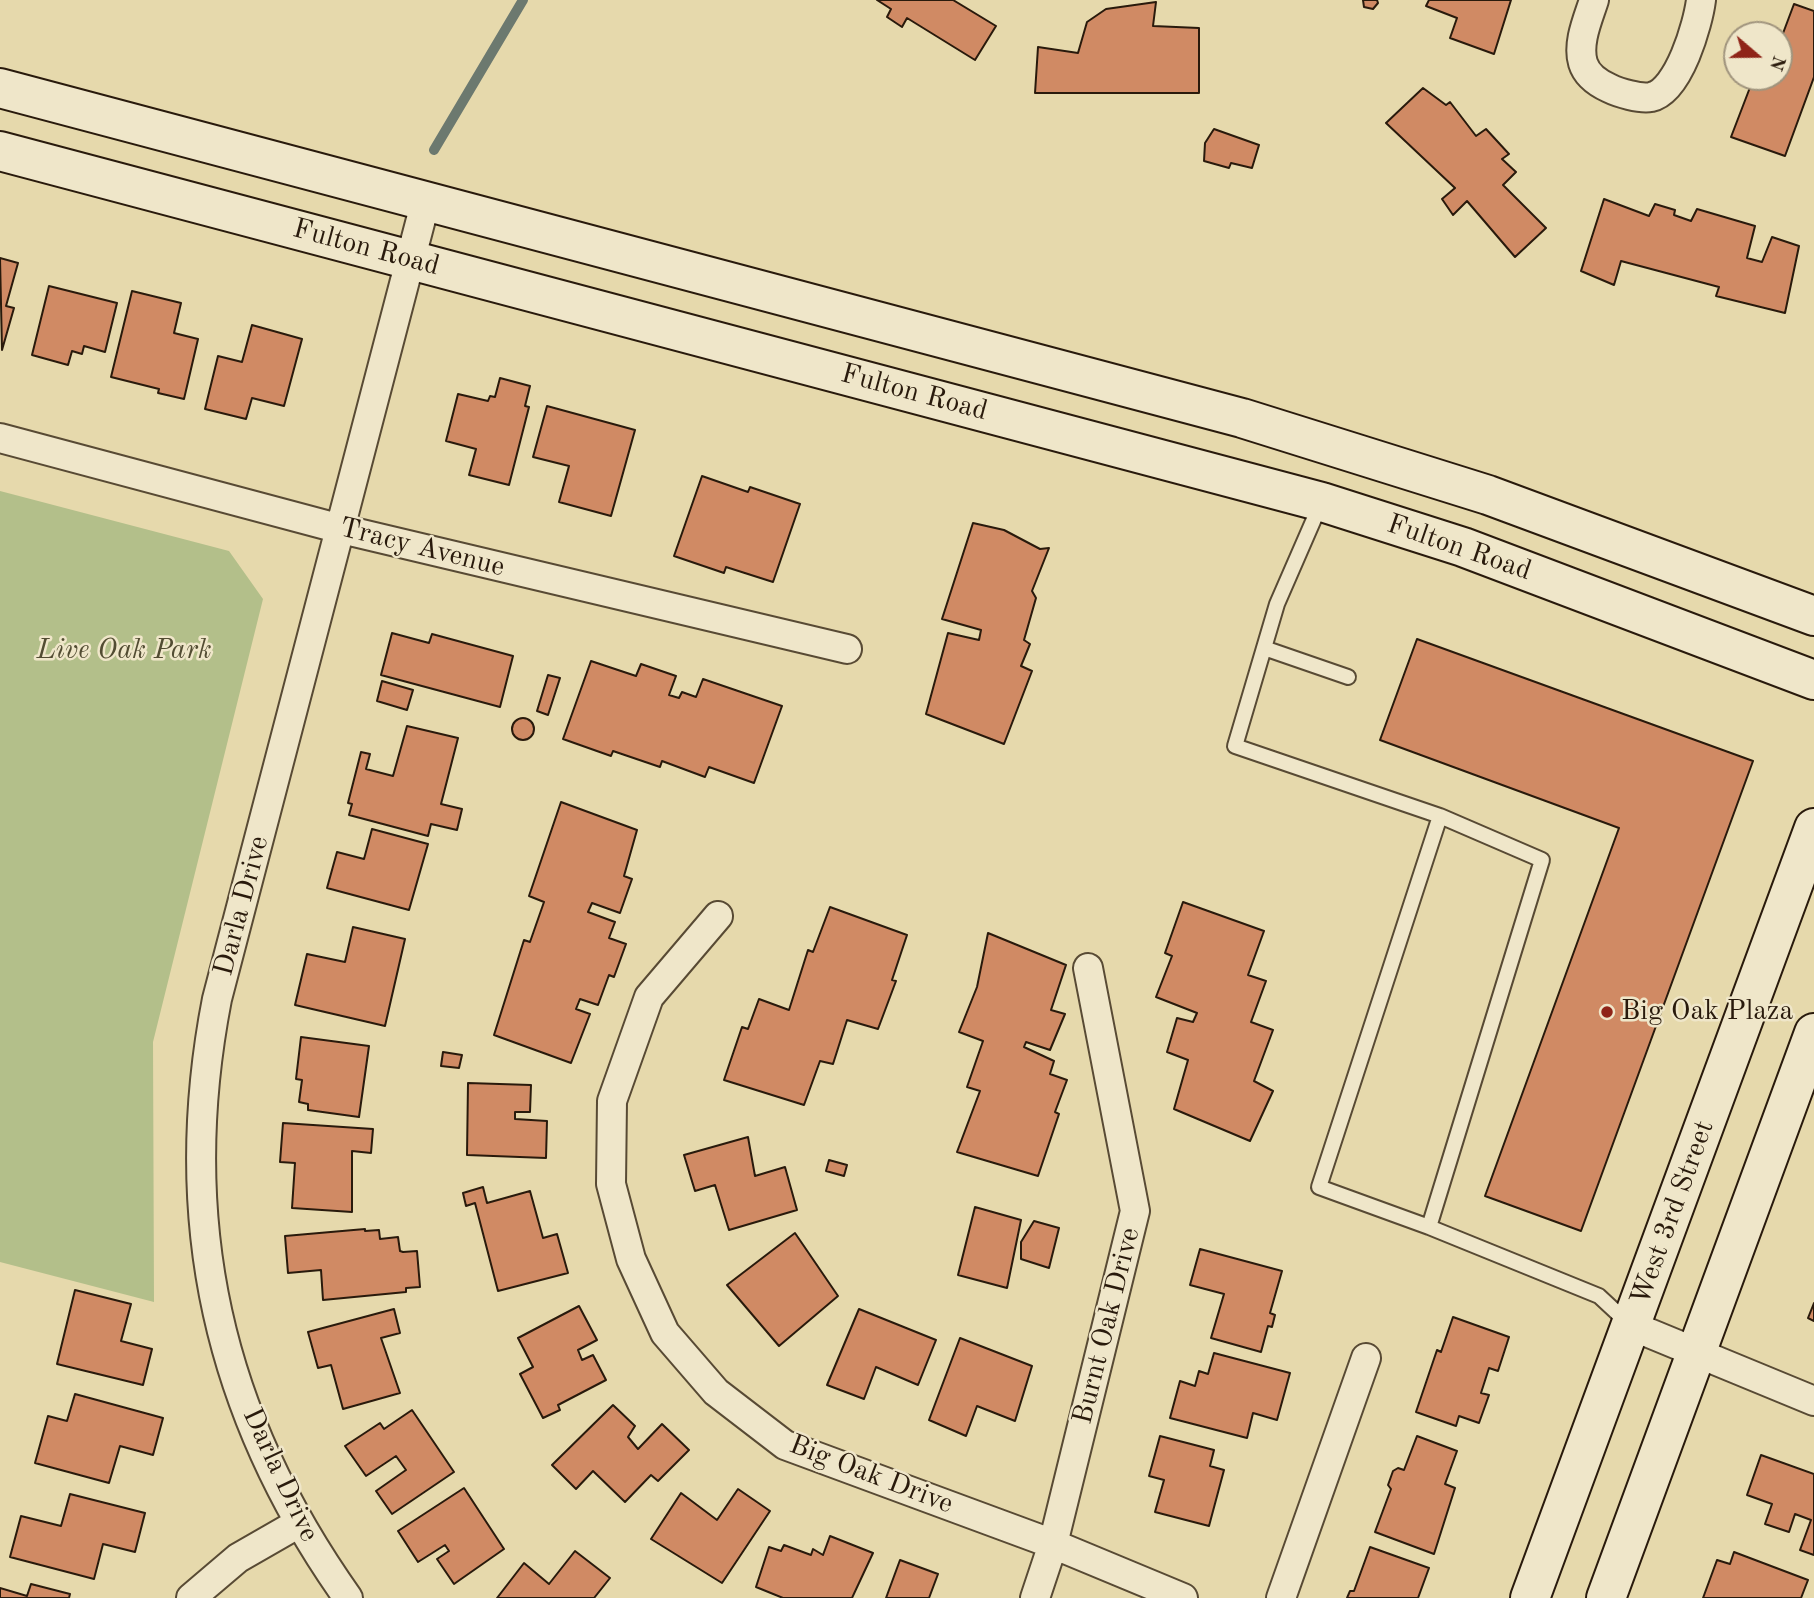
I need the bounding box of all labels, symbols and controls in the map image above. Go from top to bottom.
north arrow [1723,21,1793,91]
text: N [1765,53,1788,73]
street label: Fulton Road [289,212,443,284]
street label: Fulton Road [837,357,991,429]
street label: Fulton Road [1382,508,1536,588]
street label: Tracy Avenue [336,511,508,585]
park label: Live Oak Park [36,634,212,668]
street label: Darla Drive [207,832,277,980]
place label: Big Oak Plaza [1621,995,1793,1029]
marker: Big Oak Plaza [1599,1004,1615,1020]
street label: West 3rd Street [1624,1116,1722,1310]
street label: Burnt Oak Drive [1066,1224,1148,1428]
street label: Darla Drive [234,1403,326,1547]
street label: Big Oak Drive [784,1428,958,1522]

